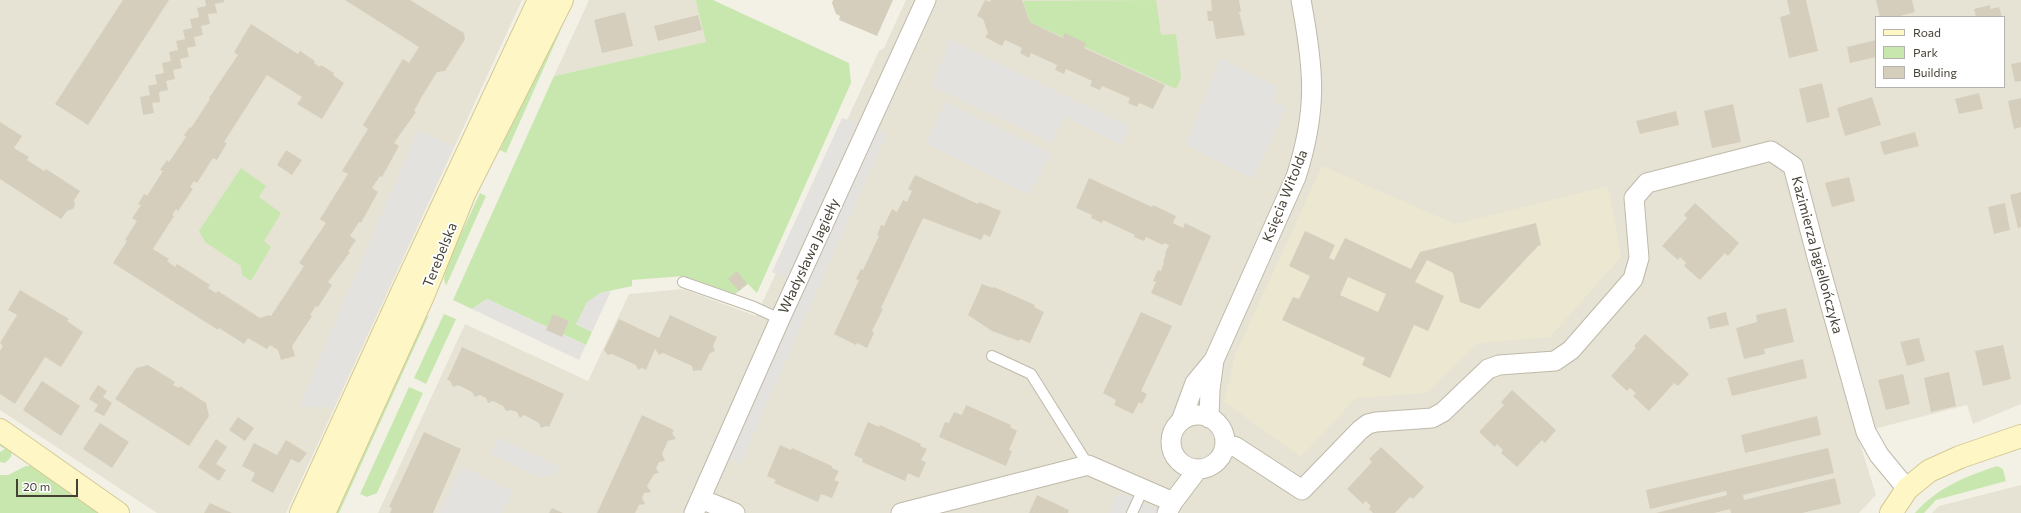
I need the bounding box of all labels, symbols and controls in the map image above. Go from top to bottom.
legend [1875,16,2005,88]
text: Road [1913,25,1941,39]
text: Park [1913,45,1938,59]
text: Building [1913,65,1957,79]
street label: Księcia Witolda [1259,147,1311,245]
street label: Kazimierza Jagiellończyka [1788,174,1846,336]
street label: Władysława Jagiełły [775,196,843,316]
street label: Terebelska [419,220,461,290]
scale bar [18,471,80,497]
text: 20 m [23,479,50,493]

